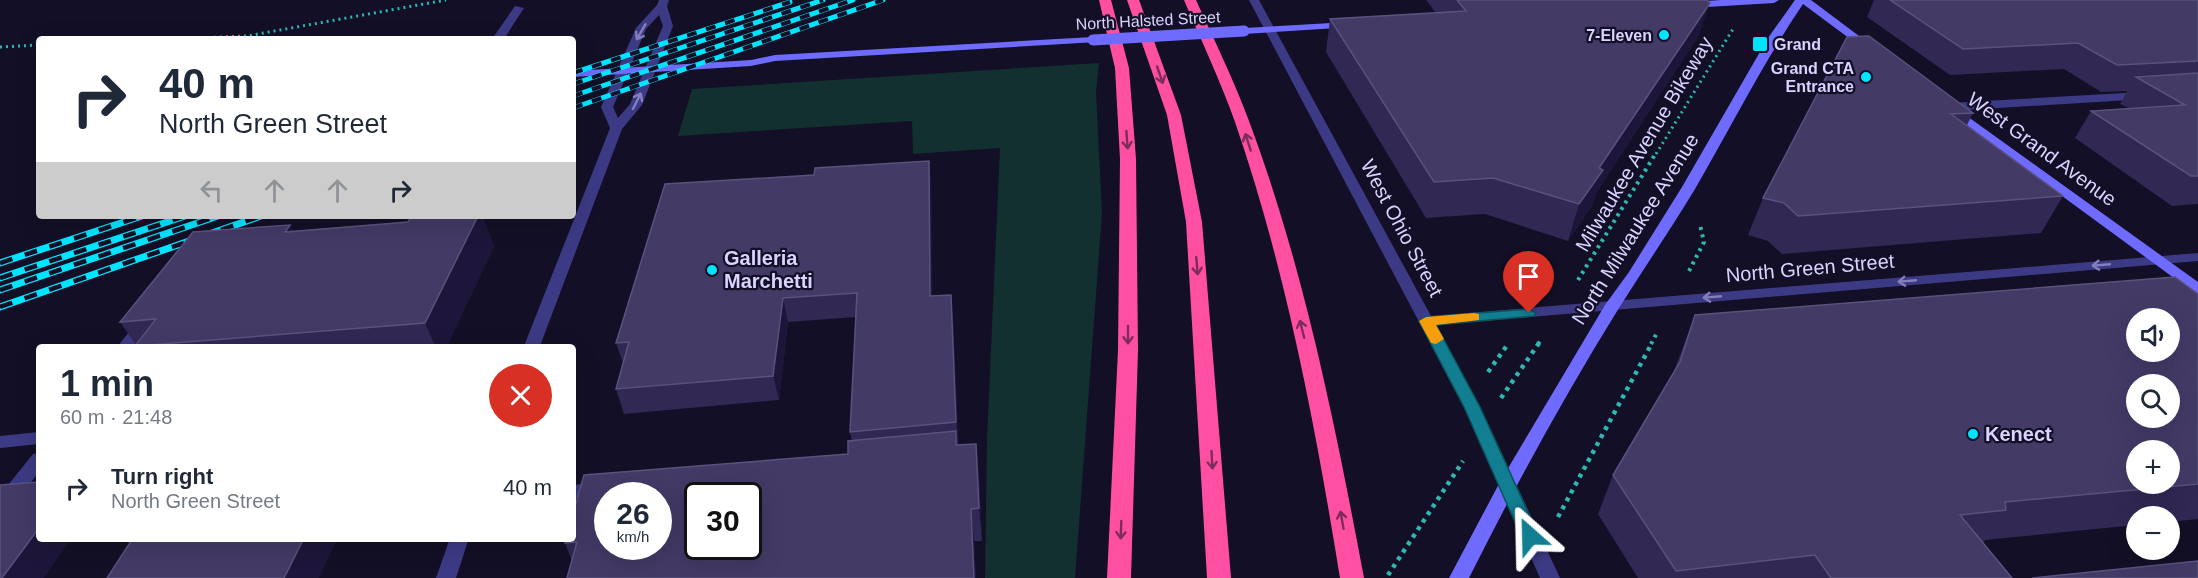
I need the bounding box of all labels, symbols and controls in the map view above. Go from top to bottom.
street label: North Halsted Street [1075,8,1221,33]
one-way arrow [635,23,647,40]
place label: 7-Eleven [1586,27,1652,44]
marker: 7-Eleven [1657,28,1671,42]
street label: Milwaukee Avenue Bikeway [1571,33,1717,255]
marker: Grand [1751,35,1769,53]
place label: Grand [1774,36,1821,53]
icon: right [60,60,138,138]
text: 40 m [159,60,255,107]
place label: Grand CTA Entrance [1771,60,1854,95]
one-way arrow [1155,65,1166,84]
marker: Grand CTA Entrance [1859,70,1873,84]
street label: West Grand Avenue [1963,88,2121,210]
one-way arrow [632,92,643,110]
text: North Green Street [159,109,387,139]
one-way arrow [1122,130,1133,150]
street label: North Milwaukee Avenue [1567,130,1703,328]
one-way arrow [1242,133,1253,152]
street label: West Ohio Street [1357,156,1448,301]
icon: left [195,174,228,207]
icon: ahead [258,174,291,207]
icon: ahead [321,174,354,207]
icon: right [384,174,417,207]
place label: Galleria Marchetti [724,247,813,292]
street label: North Green Street [1725,250,1896,286]
pin [1503,251,1554,313]
one-way arrow [1192,255,1203,275]
icon: arrive [1512,260,1545,293]
one-way arrow [2091,260,2111,271]
marker: Galleria Marchetti [705,263,719,277]
one-way arrow [1897,276,1917,287]
one-way arrow [1703,292,1723,303]
map controls [2126,308,2180,560]
button: sound [2126,308,2180,362]
one-way arrow [1296,320,1308,339]
one-way arrow [1122,325,1134,345]
text: 1 min [60,363,154,404]
button: close [489,364,552,427]
button: search [2126,374,2180,428]
text: 60 m · 21:48 [60,406,172,428]
place label: Kenect [1985,423,2052,445]
marker: Kenect [1966,427,1980,441]
button: + [2126,440,2180,494]
one-way arrow [1207,450,1218,470]
text: Turn right [111,464,213,489]
icon: right [60,472,93,505]
text: 40 m [503,475,552,500]
speed limit sign: 30 [684,482,762,560]
text: North Green Street [111,490,280,512]
text: 26 [616,497,650,530]
position arrow [1498,504,1562,568]
button: − [2126,506,2180,560]
one-way arrow [1336,511,1347,531]
one-way arrow [1116,520,1127,540]
text: km/h [617,528,649,545]

